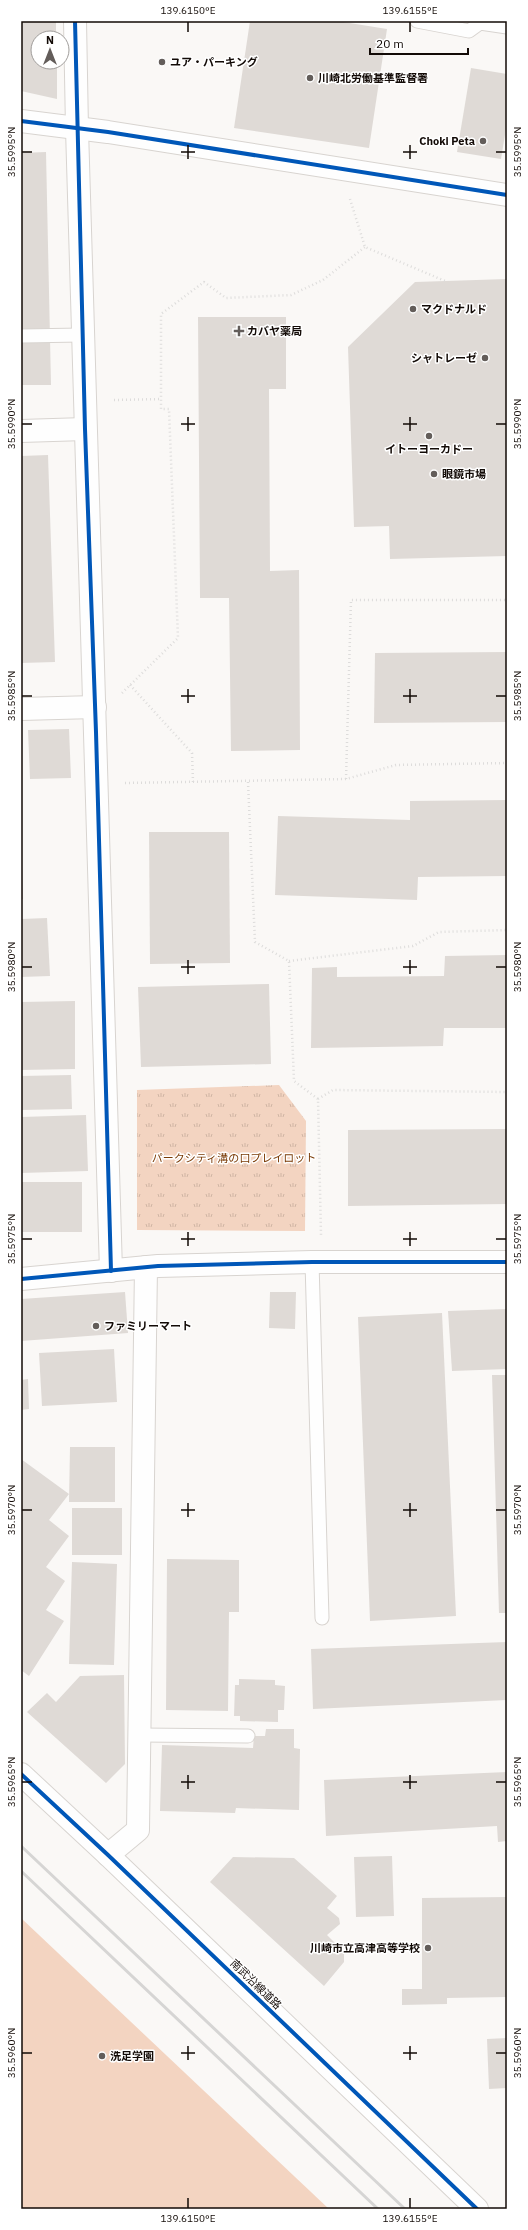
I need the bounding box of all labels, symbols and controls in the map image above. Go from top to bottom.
text: 139.6150°E [160,4,216,17]
text: 139.6155°E [382,4,438,17]
north arrow [30,30,70,70]
scale bar [370,30,468,56]
text: N [46,33,54,47]
text: 20 m [376,36,404,51]
place label: ユア・パーキング [170,55,258,69]
marker: ユア・パーキング [157,57,167,67]
place label: 川崎北労働基準監督署 [318,71,428,85]
marker: 川崎北労働基準監督署 [305,73,315,83]
text: 35.5995°N [5,127,18,177]
text: 35.5995°N [511,127,524,177]
place label: Choki Peta [419,134,475,148]
marker: Choki Peta [478,136,488,146]
place label: マクドナルド [421,302,487,316]
marker: マクドナルド [408,304,418,314]
place label: カバヤ薬局 [247,324,302,338]
marker: カバヤ薬局 [234,326,244,336]
place label: シャトレーゼ [411,351,477,365]
marker: シャトレーゼ [480,353,490,363]
text: 35.5990°N [5,399,18,449]
text: 35.5990°N [511,399,524,449]
marker: イトーヨーカドー [424,431,434,441]
place label: イトーヨーカドー [385,442,473,456]
place label: 眼鏡市場 [442,467,486,481]
marker: 眼鏡市場 [429,469,439,479]
text: 35.5985°N [5,671,18,721]
text: 35.5985°N [511,671,524,721]
text: 35.5980°N [5,942,18,992]
text: 35.5980°N [511,942,524,992]
park label: パークシティ溝の口プレイロット [152,1151,316,1165]
text: 35.5975°N [5,1214,18,1264]
text: 35.5975°N [511,1214,524,1264]
place label: ファミリーマート [104,1319,192,1333]
marker: ファミリーマート [91,1321,101,1331]
text: 35.5970°N [5,1485,18,1535]
text: 35.5970°N [511,1485,524,1535]
text: 35.5965°N [5,1757,18,1807]
text: 35.5965°N [511,1757,524,1807]
place label: 川崎市立高津高等学校 [310,1941,420,1955]
marker: 川崎市立高津高等学校 [423,1943,433,1953]
street label: 南武沿線道路 [227,1956,285,2012]
text: 35.5960°N [5,2028,18,2078]
text: 35.5960°N [511,2028,524,2078]
place label: 洗足学園 [110,2049,154,2063]
marker: 洗足学園 [97,2051,107,2061]
text: 139.6150°E [160,2212,216,2225]
text: 139.6155°E [382,2212,438,2225]

